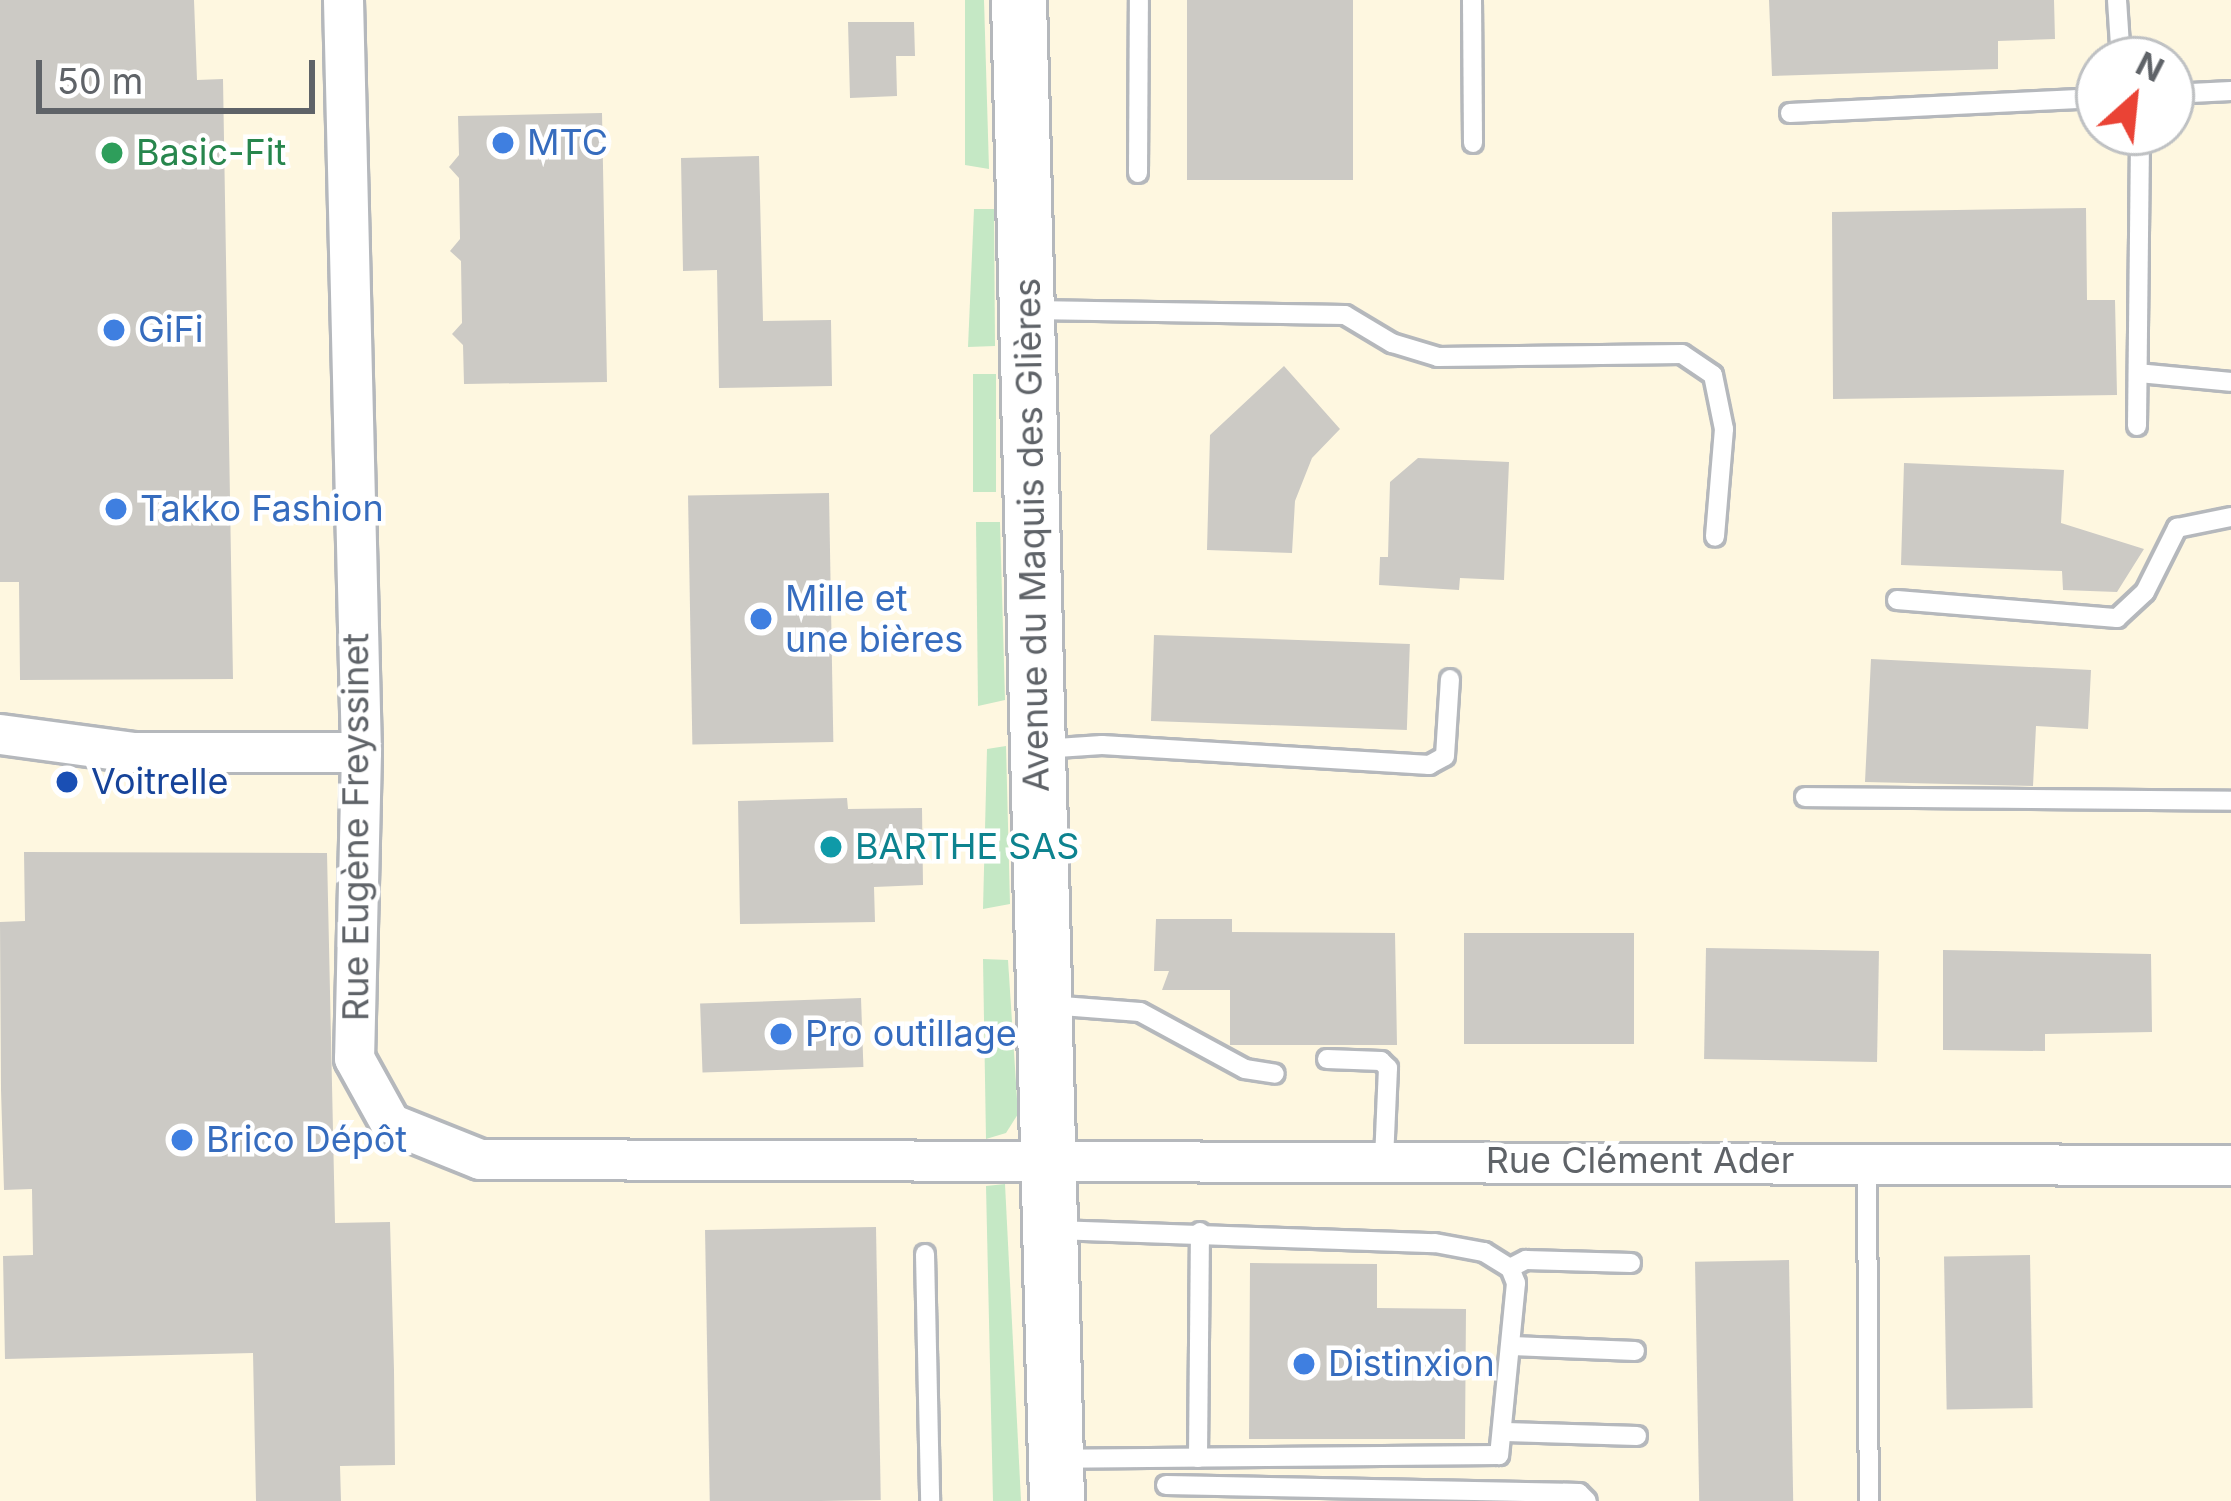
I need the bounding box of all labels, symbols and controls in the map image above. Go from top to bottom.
scale bar [42,36,321,110]
north arrow [2075,36,2195,156]
text: N [2130,43,2170,90]
text: 50 m [57,59,143,103]
place label: MTC [527,121,608,165]
marker: MTC [490,130,516,156]
place label: Basic-Fit [136,131,286,175]
marker: Basic-Fit [99,140,125,166]
street label: Avenue du Maquis des Glières [1006,277,1058,793]
place label: GiFi [138,308,204,352]
marker: GiFi [101,317,127,343]
place label: Takko Fashion [140,487,384,531]
marker: Takko Fashion [103,496,129,522]
place label: Mille et une bières [785,576,963,661]
marker: Mille et une bières [748,606,774,632]
street label: Rue Eugène Freyssinet [334,633,378,1021]
place label: Voitrelle [91,760,228,804]
marker: Voitrelle [54,769,80,795]
place label: BARTHE SAS [855,825,1079,869]
marker: BARTHE SAS [818,834,844,860]
place label: Pro outillage [805,1012,1017,1056]
marker: Pro outillage [768,1021,794,1047]
place label: Brico Dépôt [206,1118,407,1162]
marker: Brico Dépôt [169,1127,195,1153]
street label: Rue Clément Ader [1486,1139,1794,1183]
place label: Distinxion [1328,1342,1495,1386]
marker: Distinxion [1291,1351,1317,1377]

